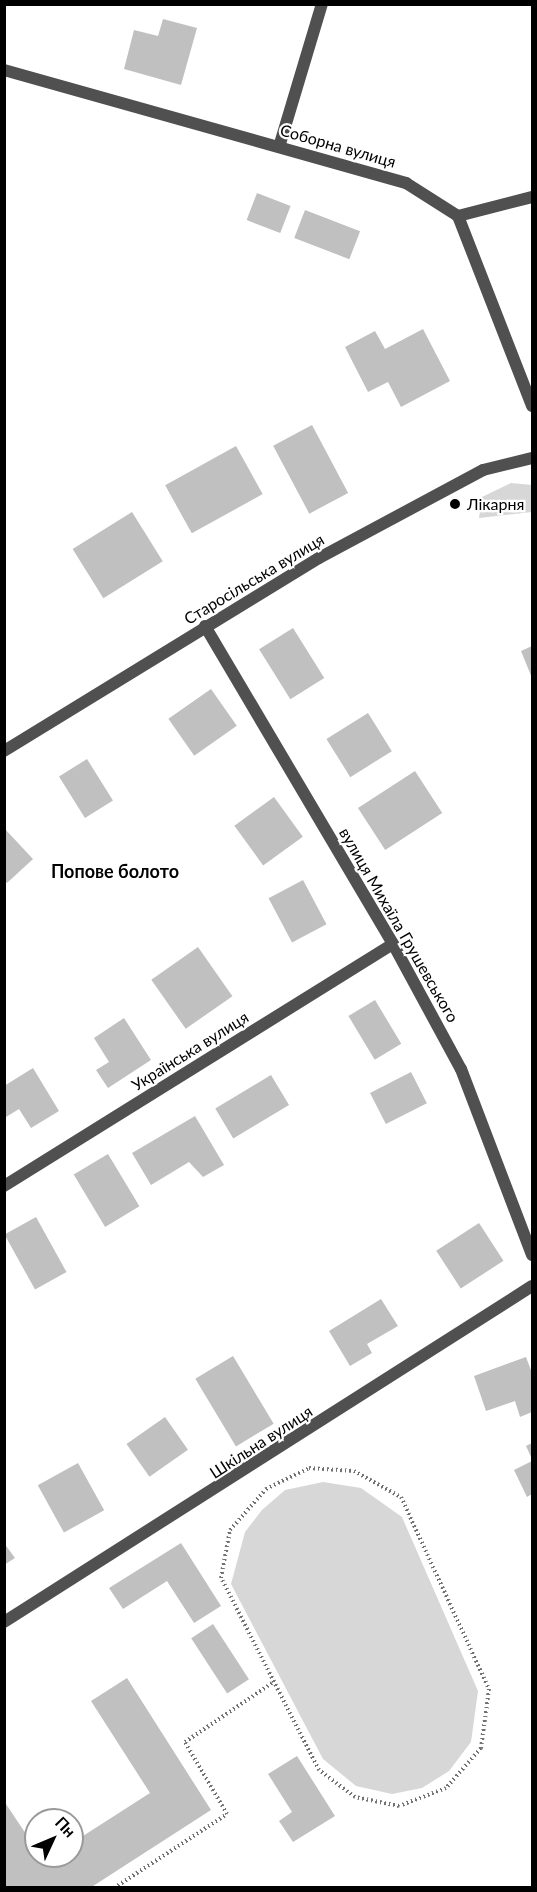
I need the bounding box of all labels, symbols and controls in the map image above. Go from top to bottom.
street label: Соборна вулиця [278,120,398,172]
place label: Лікарня [467,494,524,514]
marker: Лікарня [448,497,462,511]
street label: Старосільська вулиця [181,530,327,628]
street label: вулиця Михаїла Грушевського [335,824,463,1026]
district label: Попове болото [51,860,179,882]
street label: Українська вулиця [128,1007,252,1095]
street label: Шкільна вулиця [206,1402,316,1482]
north arrow [24,1808,84,1868]
text: Пн [52,1812,80,1841]

